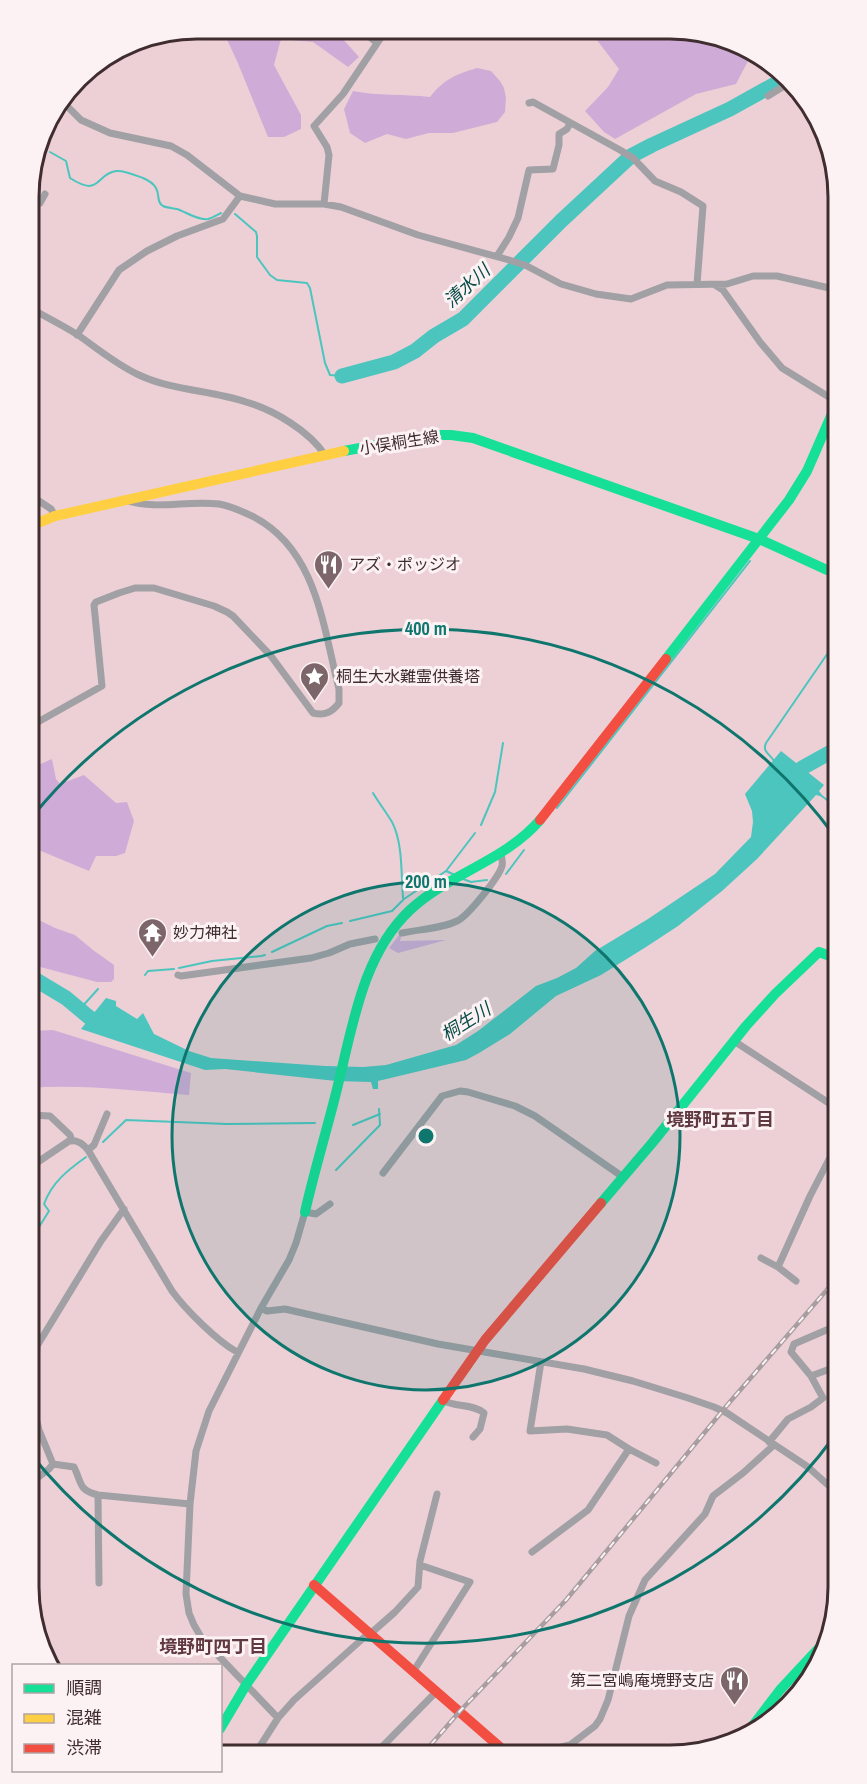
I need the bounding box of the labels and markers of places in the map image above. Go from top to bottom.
restaurant icon: アズ・ポッジオ [312,548,344,590]
place label: アズ・ポッジオ [349,553,461,575]
place icon: 桐生大水難霊供養塔 [299,660,331,702]
place label: 桐生大水難霊供養塔 [336,665,480,687]
temple icon: 妙力神社 [136,916,168,958]
place label: 妙力神社 [173,921,237,943]
centre of rings [416,1126,436,1146]
restaurant icon: 第二宮嶋庵境野支店 [719,1664,751,1706]
place label: 第二宮嶋庵境野支店 [570,1669,714,1691]

